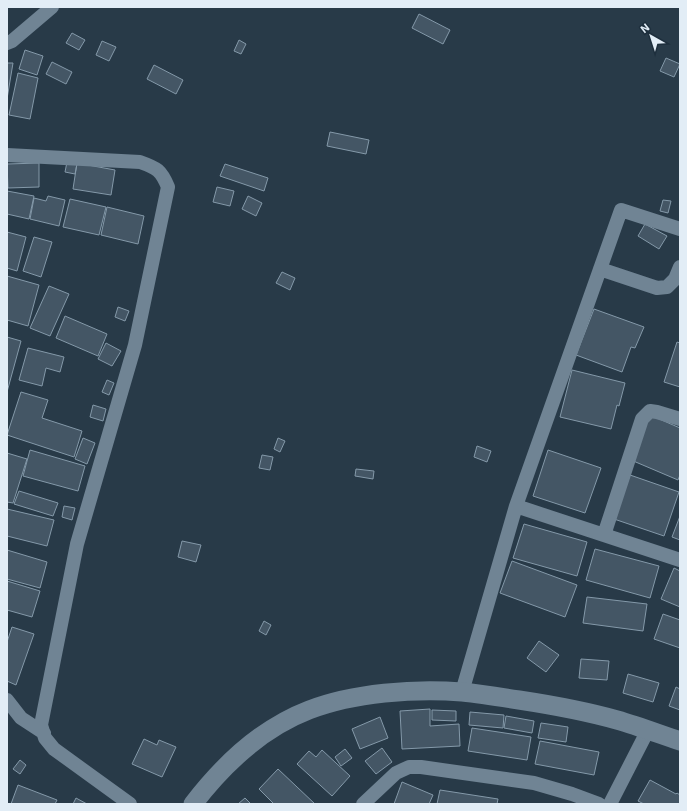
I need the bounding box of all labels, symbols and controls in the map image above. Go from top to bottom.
north arrow [631,16,671,56]
text: N [637,20,652,35]

